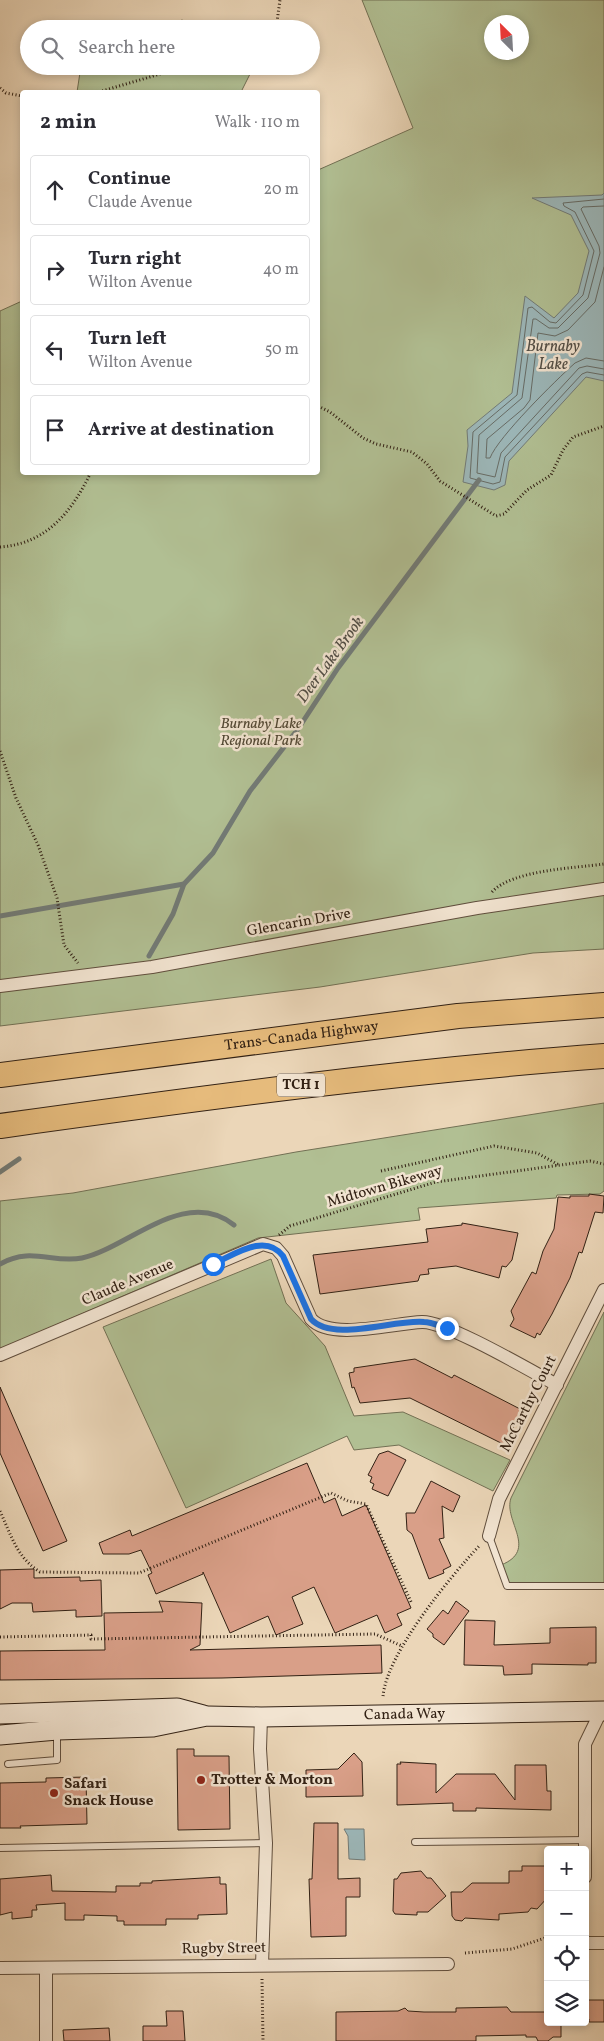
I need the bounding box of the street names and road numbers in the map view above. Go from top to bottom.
street label: Glencarin Drive [245,904,353,942]
street label: Trans-Canada Highway [223,1016,380,1056]
road number: TCH 1 [277,1074,325,1096]
street label: Midtown Bikeway [325,1161,445,1213]
street label: Claude Avenue [79,1254,177,1312]
street label: McCarthy Court [496,1352,562,1456]
street label: Canada Way [364,1703,445,1726]
street label: Rugby Street [182,1938,266,1960]

